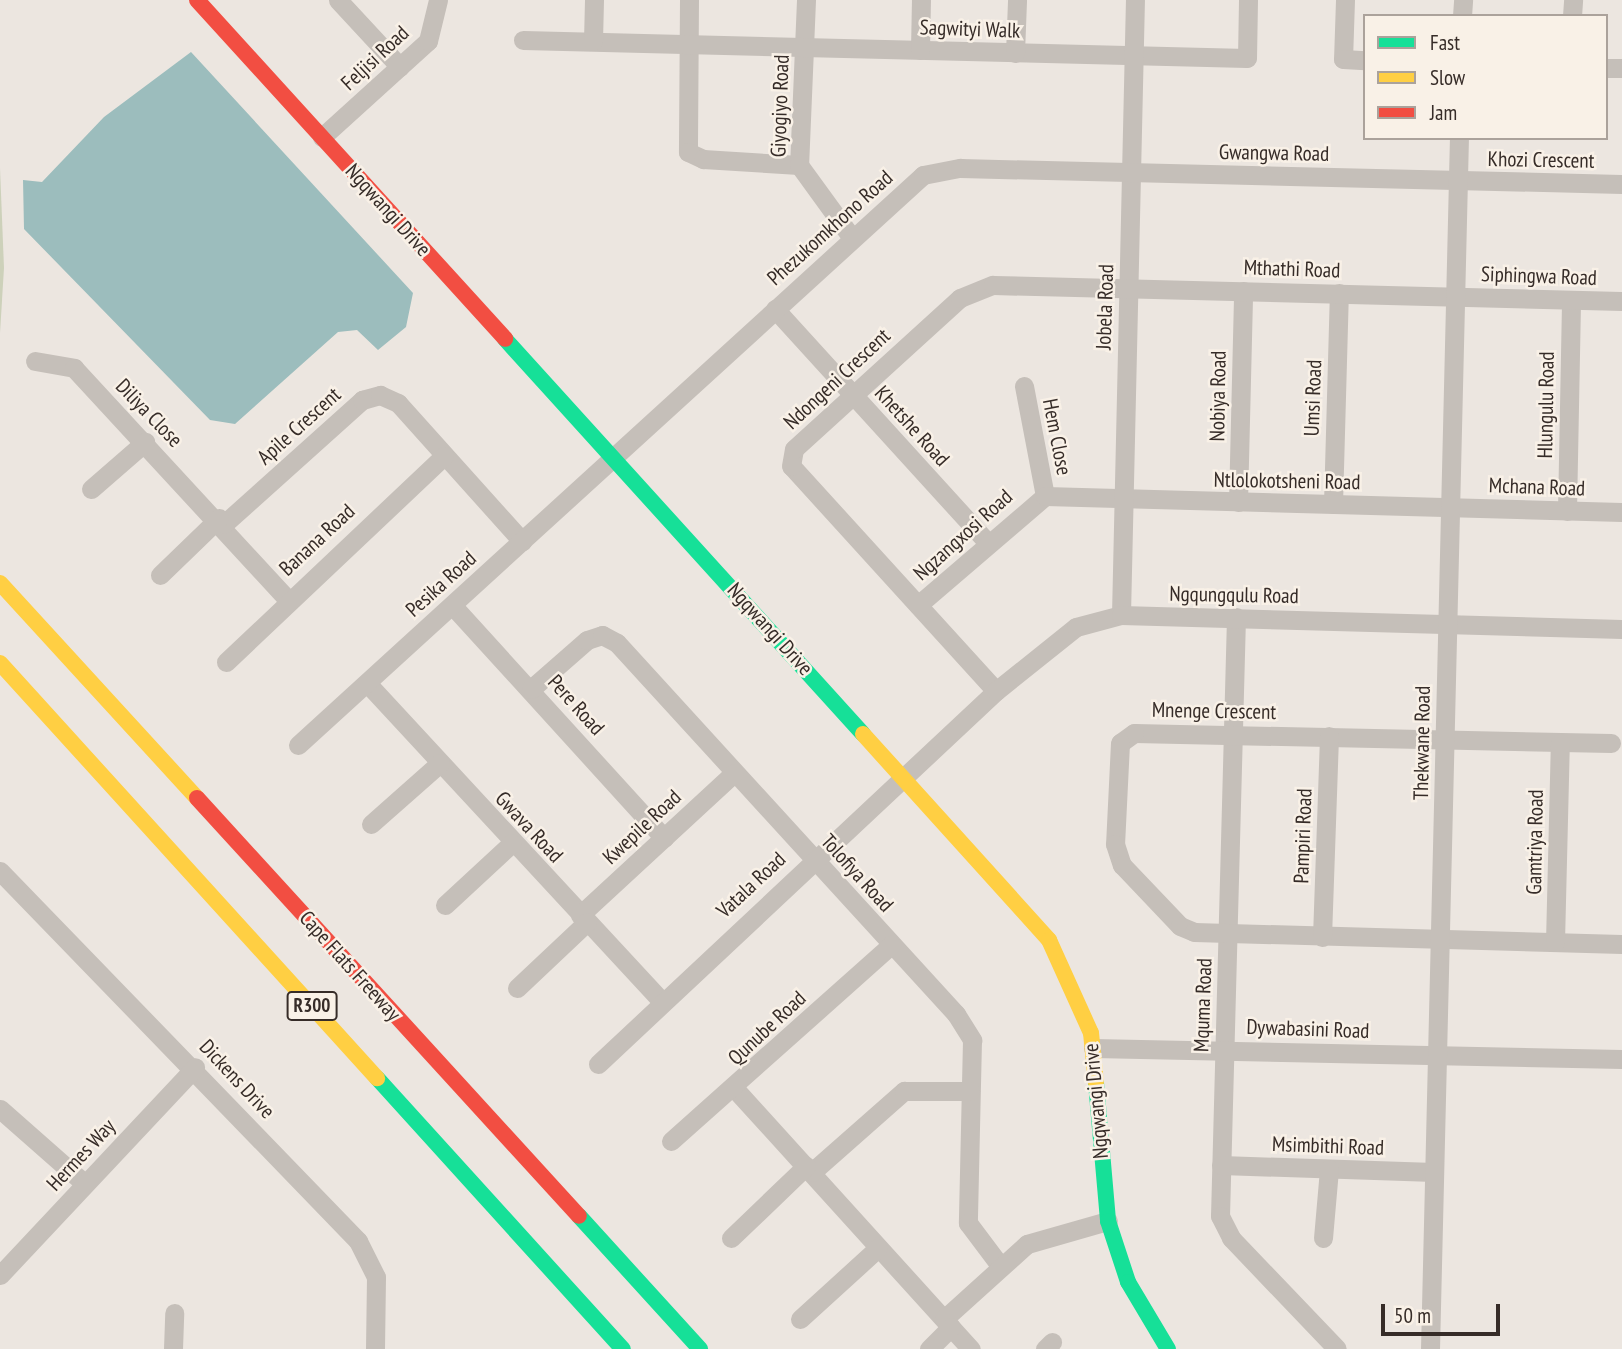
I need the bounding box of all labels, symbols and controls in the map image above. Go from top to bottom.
legend [1363,14,1608,140]
street label: Sagwityi Walk [919,15,1021,43]
street label: Feljisi Road [336,20,414,96]
text: Fast [1430,29,1460,56]
street label: Giyogiyo Road [766,54,794,158]
text: Slow [1430,64,1465,91]
text: Jam [1430,99,1457,126]
street label: Gwangwa Road [1219,139,1329,167]
street label: Khozi Crescent [1487,146,1595,174]
street label: Ngqwangi Drive [340,159,436,261]
street label: Phezukomkhono Road [762,165,898,291]
street label: Mthathi Road [1243,255,1341,283]
street label: Siphingwa Road [1481,261,1597,291]
street label: Jobela Road [1091,264,1119,350]
street label: Ndongeni Crescent [779,323,895,435]
street label: Nobiya Road [1205,350,1231,442]
street label: Hlungulu Road [1532,351,1560,459]
street label: Umsi Road [1299,359,1327,437]
street label: Diliya Close [110,374,188,452]
street label: Khetshe Road [869,381,955,471]
street label: Apile Crescent [252,382,346,470]
street label: Hem Close [1037,397,1077,477]
street label: Ntlolokotsheni Road [1213,467,1361,495]
street label: Mchana Road [1488,473,1586,501]
street label: Ngzangxosi Road [909,484,1017,586]
street label: Banana Road [274,499,360,581]
street label: Pesika Road [401,546,481,622]
street label: Ngqwangi Drive [722,578,818,680]
street label: Ngqungqulu Road [1169,581,1299,609]
street label: Pere Road [542,670,610,740]
street label: Thekwane Road [1408,686,1436,800]
street label: Mnenge Crescent [1152,697,1276,725]
street label: Kwepile Road [598,784,686,870]
street label: Gwava Road [490,786,568,868]
street label: Pampiri Road [1289,788,1317,884]
street label: Gamtriya Road [1521,789,1549,895]
street label: Tolofiya Road [816,829,898,917]
street label: Vatala Road [711,847,791,923]
street label: Cape Flats Freeway [294,906,406,1026]
street label: Mquma Road [1189,958,1217,1052]
street label: Qunube Road [723,986,811,1070]
road number: R300 [286,990,338,1022]
street label: Dywabasini Road [1246,1014,1370,1044]
street label: Dickens Drive [194,1034,280,1124]
street label: Ngqwangi Drive [1078,1042,1114,1160]
street label: Hermes Way [41,1114,121,1196]
street label: Msimbithi Road [1271,1131,1385,1161]
scale bar [1384,1290,1503,1334]
text: 50 m [1394,1302,1431,1329]

